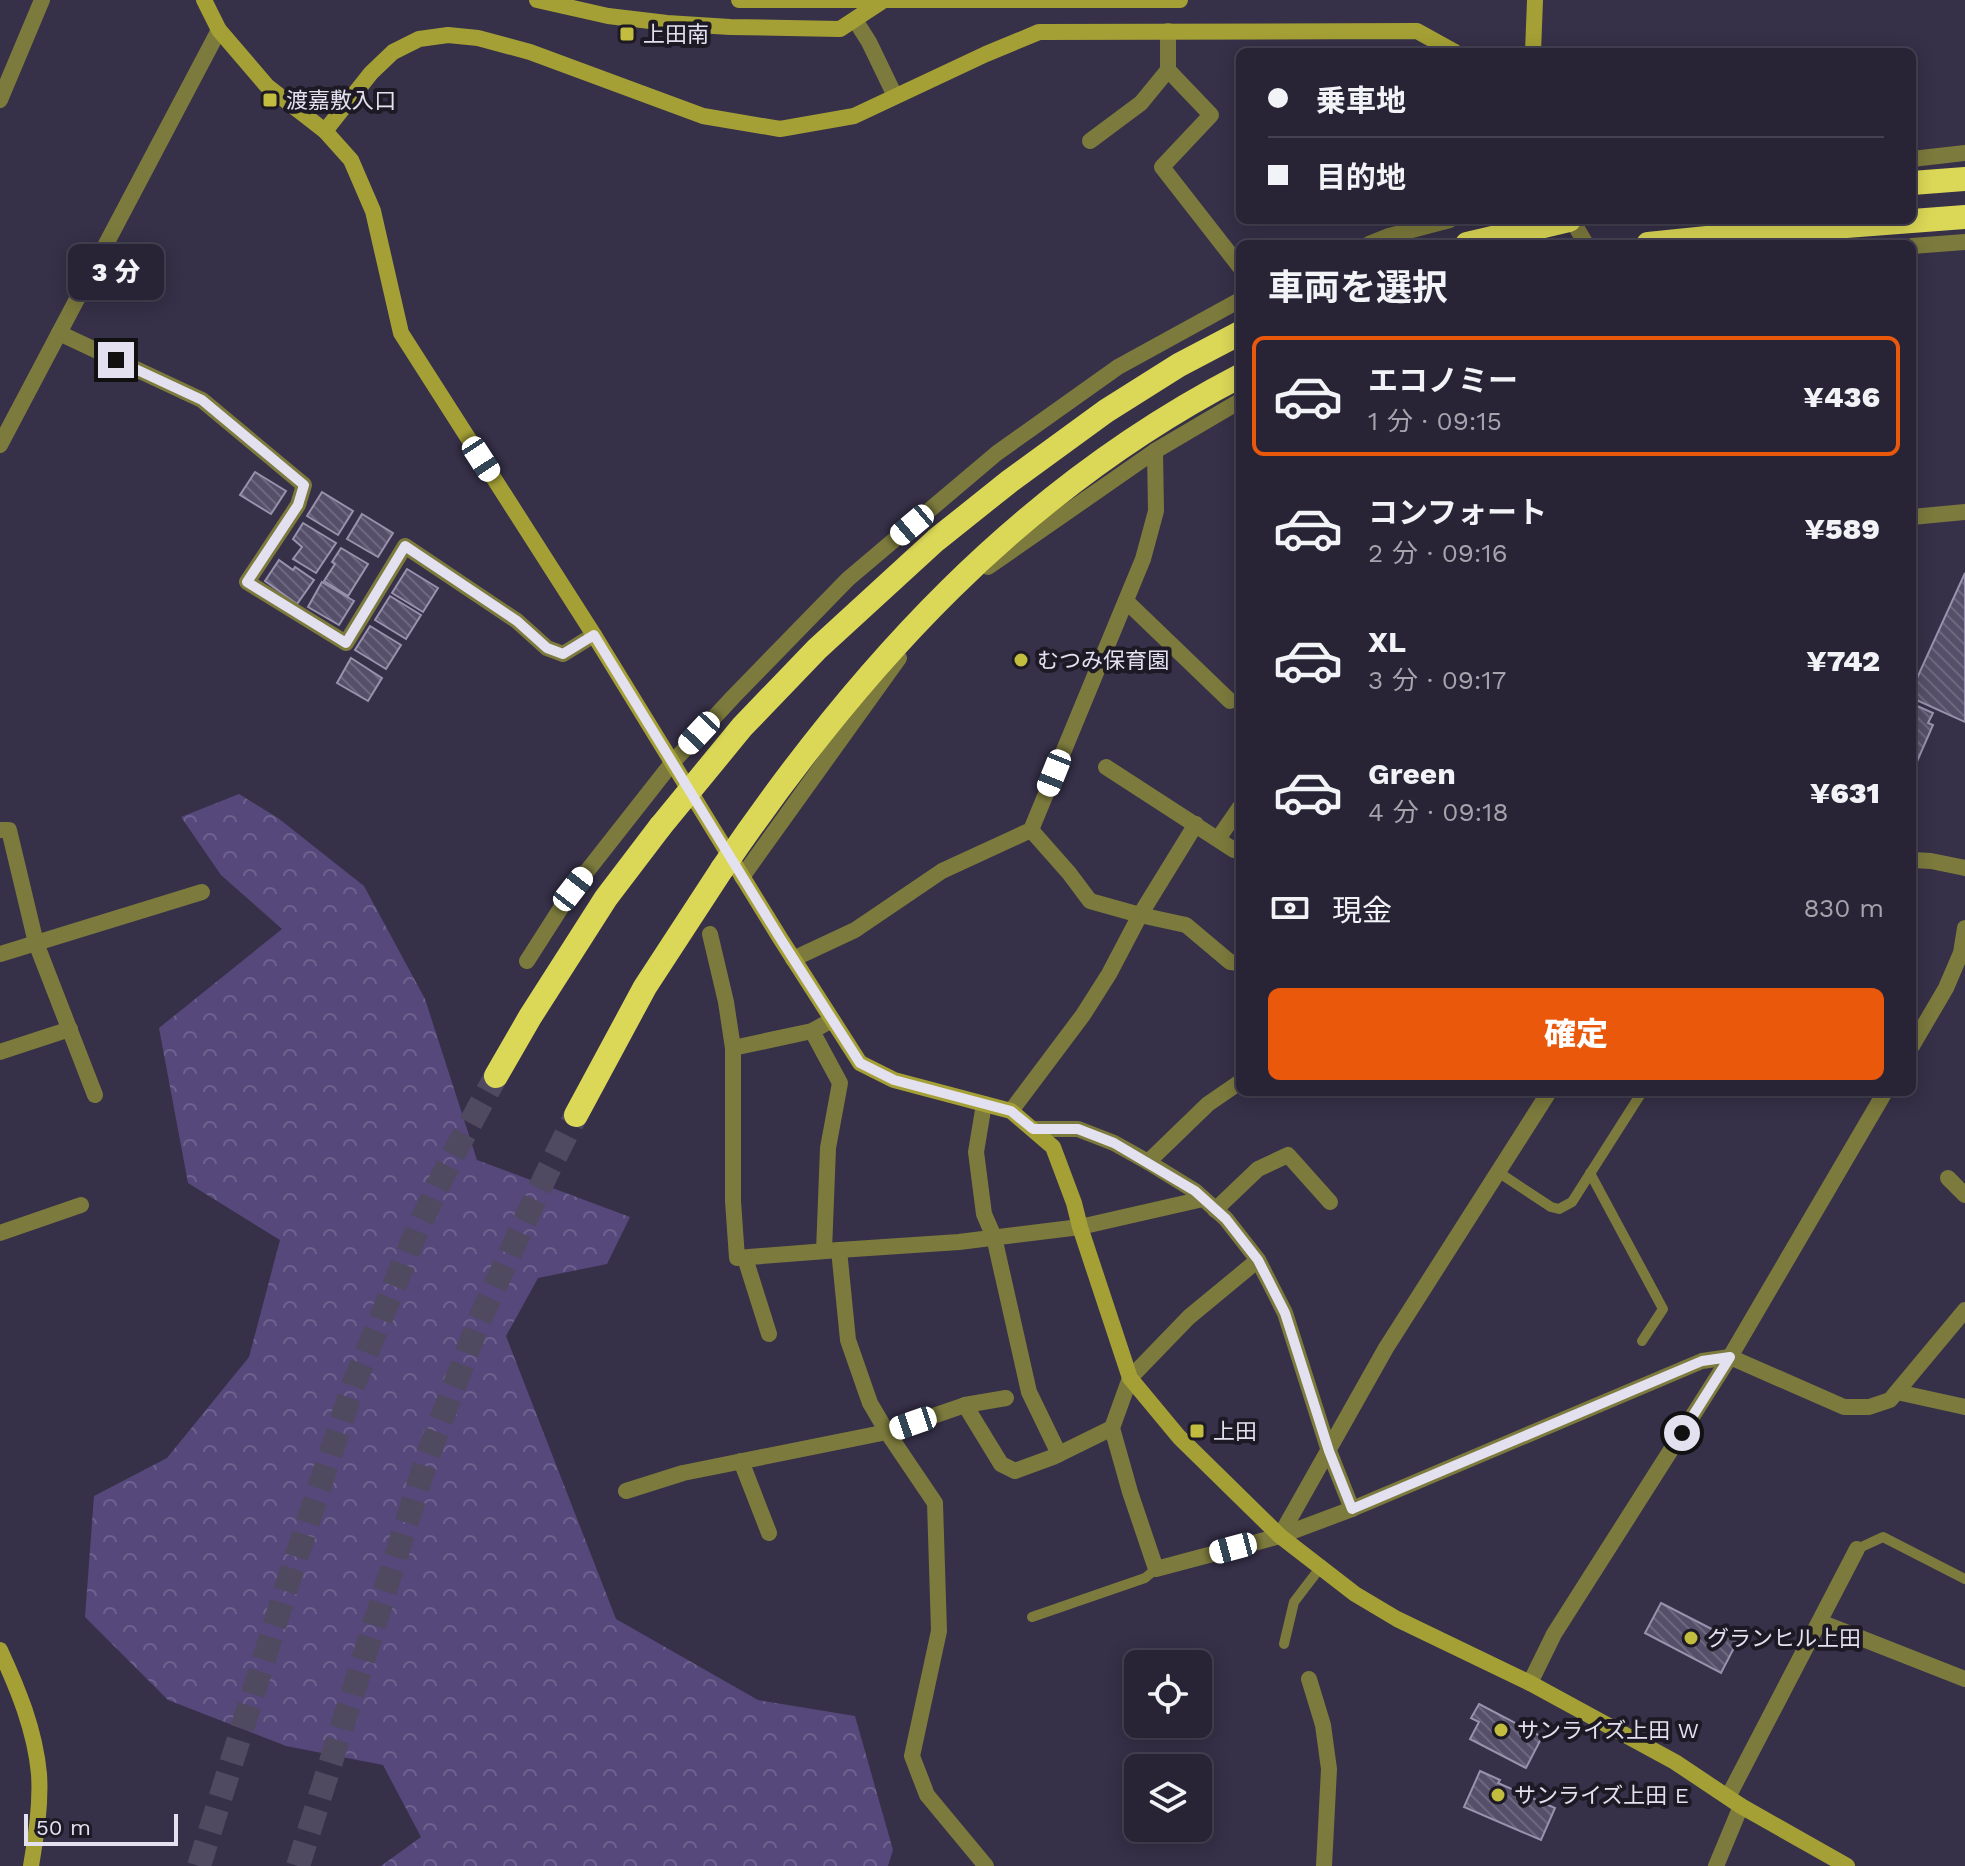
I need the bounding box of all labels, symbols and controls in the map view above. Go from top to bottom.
place label: 上田南 [643,22,709,47]
marker: 上田南 [618,25,636,43]
text: 乗車地 [1316,83,1406,118]
place label: 渡嘉敷入口 [286,88,396,113]
marker: 渡嘉敷入口 [261,91,279,109]
text: 目的地 [1316,160,1406,195]
callout: 3 分 [68,244,164,300]
text: 3 分 [92,257,140,287]
text: 車両を選択 [1268,267,1448,309]
route end [98,342,134,378]
icon: car [1272,360,1344,432]
text: エコノミー [1368,363,1518,398]
text: ¥436 [1803,379,1880,414]
text: 1 分 · 09:15 [1368,406,1502,436]
car [458,432,504,486]
icon: car [1272,492,1344,564]
text: コンフォート [1368,495,1547,530]
car [886,500,938,550]
text: ¥589 [1805,511,1880,546]
text: 2 分 · 09:16 [1368,538,1508,568]
icon: car [1272,624,1344,696]
text: XL [1368,624,1406,659]
text: ¥742 [1806,643,1880,678]
place label: むつみ保育園 [1037,648,1169,673]
marker: むつみ保育園 [1012,651,1030,669]
text: 3 分 · 09:17 [1368,665,1506,695]
car [674,707,724,759]
car [1034,746,1074,800]
icon: car [1272,756,1344,828]
text: Green [1368,756,1456,791]
text: ¥631 [1810,775,1880,810]
text: 4 分 · 09:18 [1368,797,1508,827]
car [549,863,597,915]
icon: cash [1268,886,1312,930]
text: 現金 [1332,893,1392,928]
text: 830 m [1804,893,1884,923]
button: 確定 [1268,988,1884,1080]
car [886,1404,940,1442]
route start [1664,1415,1700,1451]
place label: 上田 [1213,1419,1257,1444]
marker: 上田 [1188,1422,1206,1440]
car [1207,1530,1259,1566]
place label: グランヒル上田 [1707,1626,1861,1651]
marker: グランヒル上田 [1682,1629,1700,1647]
map controls [1124,1650,1212,1842]
button: locate [1124,1650,1212,1738]
place label: サンライズ上田 W [1517,1718,1699,1743]
marker: サンライズ上田 W [1492,1721,1510,1739]
button: layers [1124,1754,1212,1842]
place label: サンライズ上田 E [1514,1783,1689,1808]
marker: サンライズ上田 E [1489,1786,1507,1804]
scale bar [24,1810,178,1846]
text: 50 m [36,1815,91,1840]

